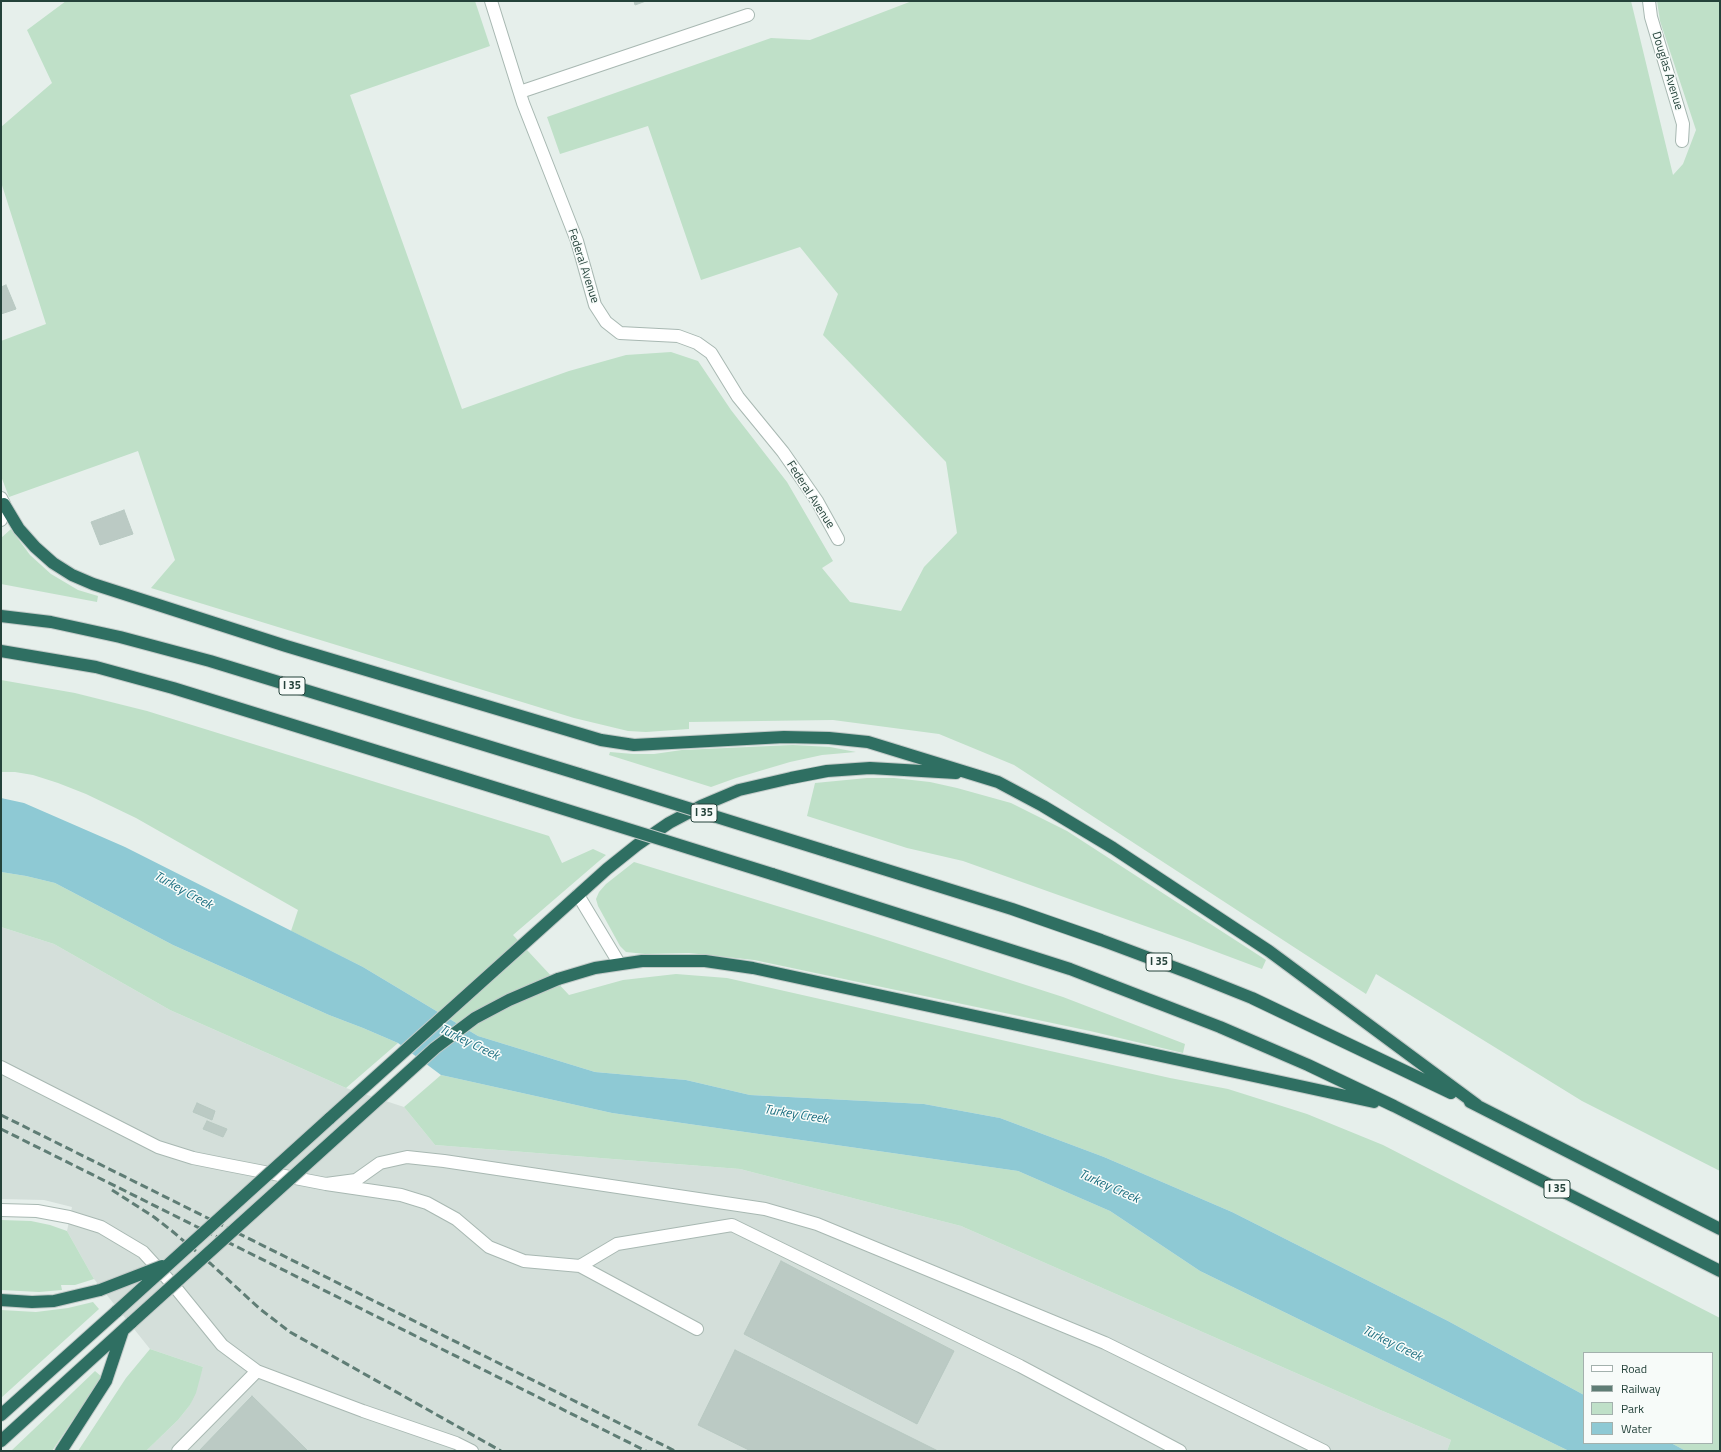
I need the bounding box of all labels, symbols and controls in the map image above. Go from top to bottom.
street label: Douglas Avenue [1648,30,1686,112]
street label: Federal Avenue [564,227,602,305]
street label: Federal Avenue [783,459,837,531]
road number: I 35 [279,677,305,695]
road number: I 35 [691,804,717,822]
water label: Turkey Creek [151,869,215,913]
road number: I 35 [1146,953,1172,971]
water label: Turkey Creek [437,1022,501,1064]
water label: Turkey Creek [763,1102,829,1128]
water label: Turkey Creek [1076,1167,1142,1207]
road number: I 35 [1544,1180,1570,1198]
water label: Turkey Creek [1360,1323,1424,1365]
legend [1583,1352,1713,1444]
text: Road [1621,1359,1647,1378]
text: Railway [1621,1379,1661,1398]
text: Park [1621,1399,1644,1418]
text: Water [1621,1419,1652,1438]

